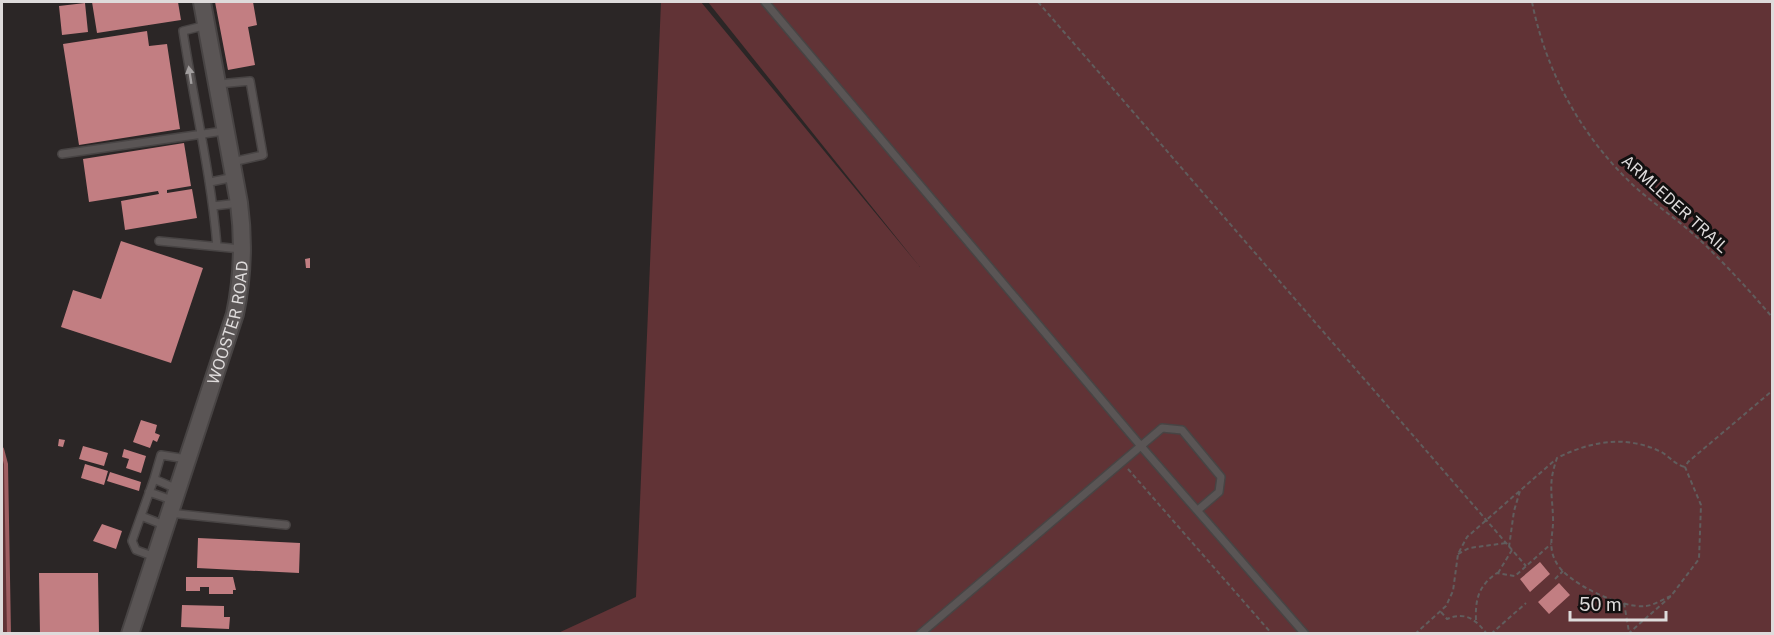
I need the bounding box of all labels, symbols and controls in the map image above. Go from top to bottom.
one-way arrow [185,65,194,84]
street label: ARMLEDER TRAIL [1618,151,1732,257]
street label: WOOSTER ROAD [203,260,251,387]
scale bar [1570,584,1666,622]
text: 50 m [1579,594,1622,615]

